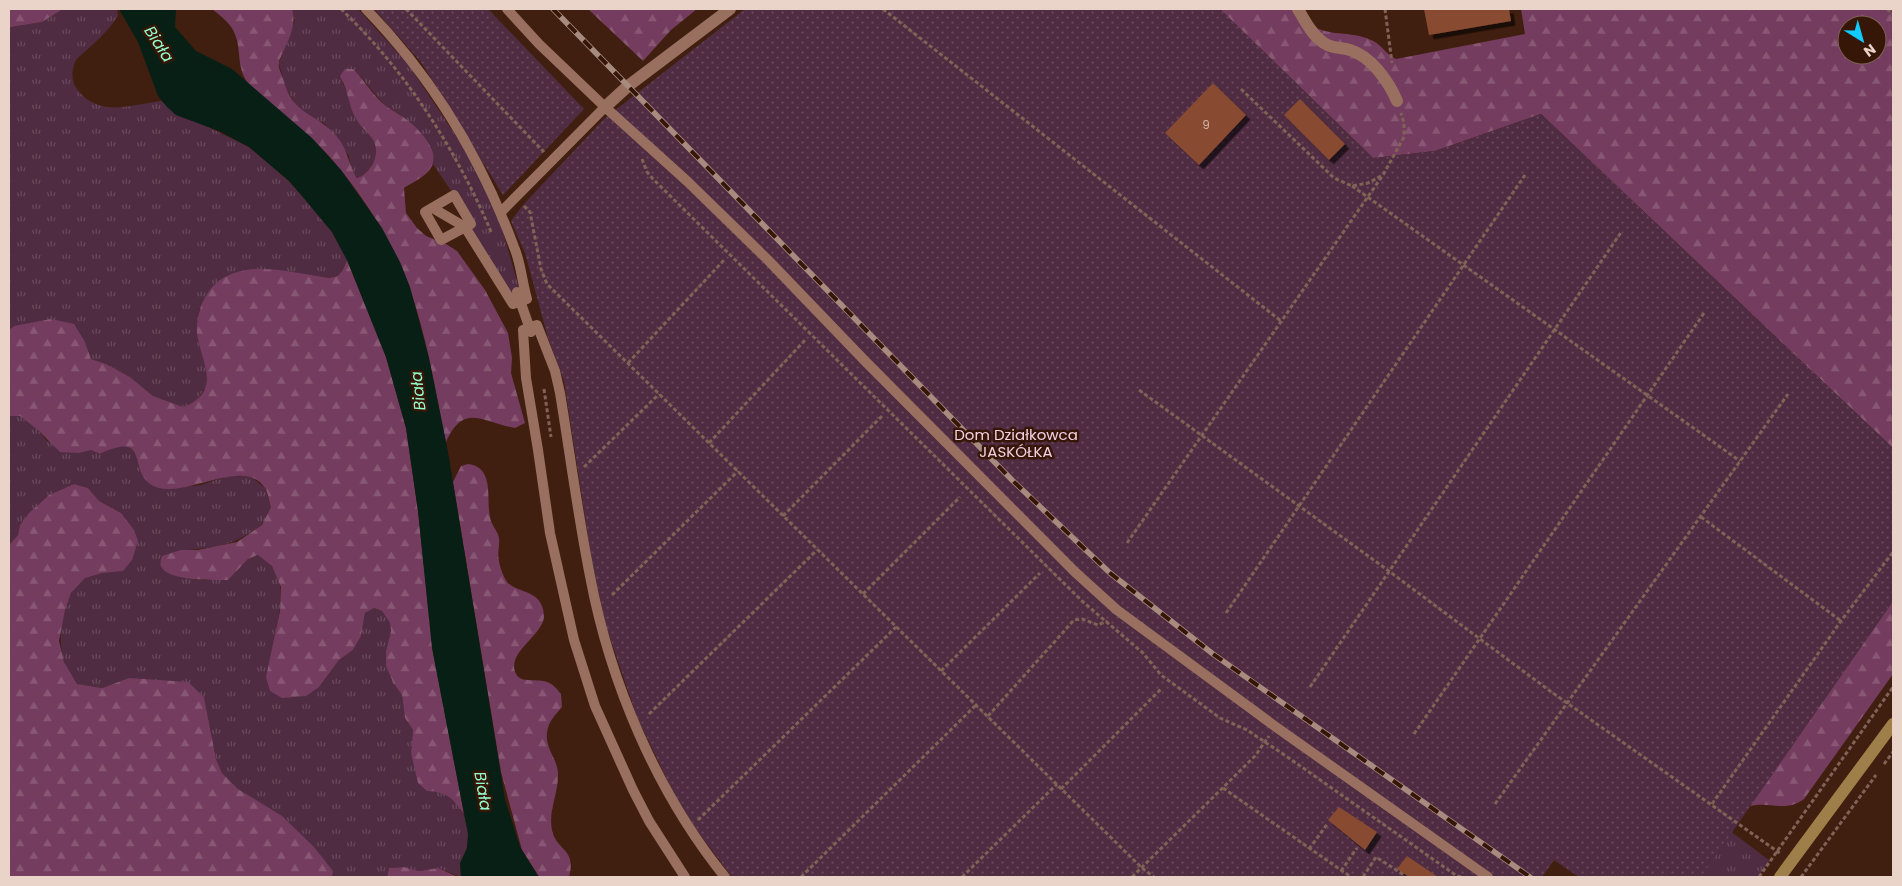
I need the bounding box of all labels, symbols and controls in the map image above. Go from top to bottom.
north arrow [1837,15,1887,65]
water label: Biała [139,21,179,67]
text: N [1860,39,1880,62]
house number: 9 [1202,116,1210,133]
water label: Biała [404,370,431,412]
park label: Dom Działkowca JASKÓŁKA [954,424,1078,462]
water label: Biała [468,770,498,813]

